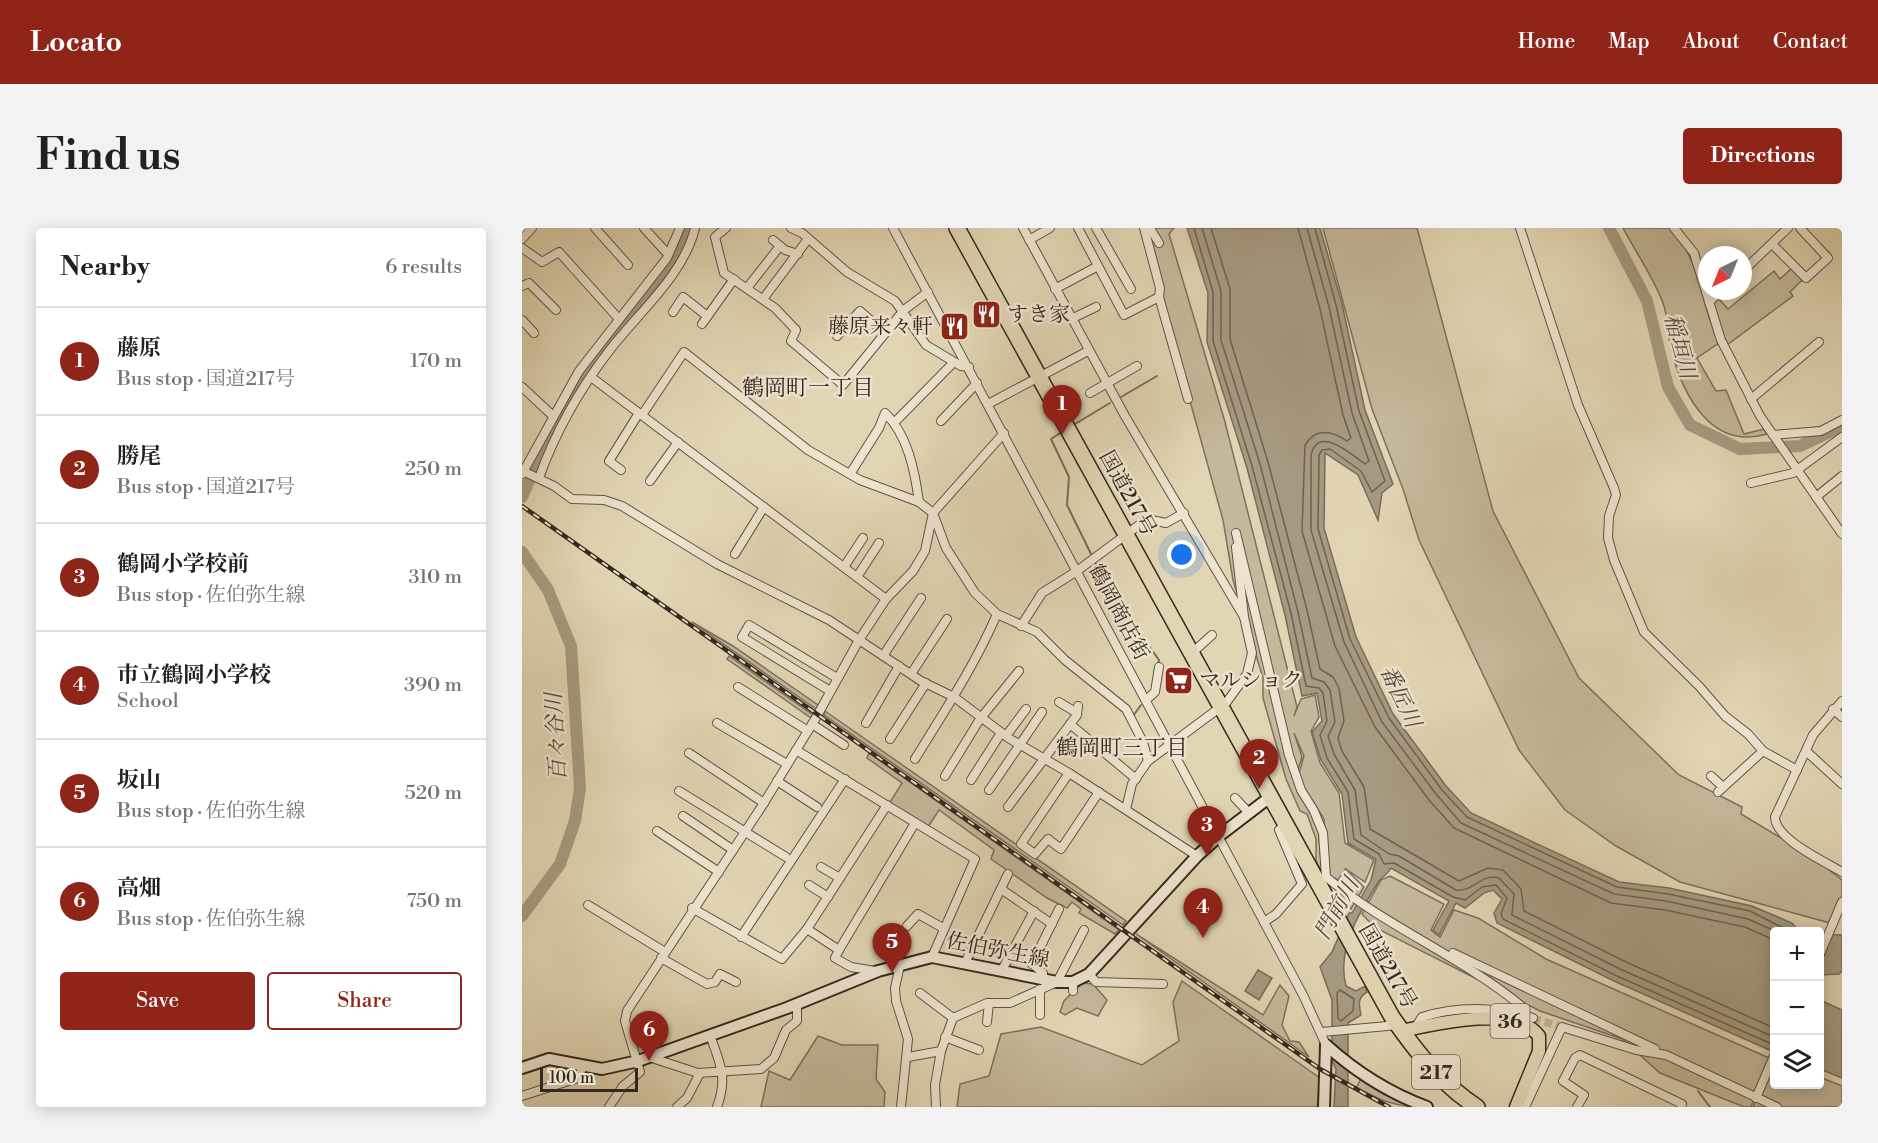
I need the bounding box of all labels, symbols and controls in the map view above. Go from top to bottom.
text: Locato [30,25,122,60]
text: Home [1518,29,1575,55]
text: Map [1608,29,1650,55]
text: About [1683,29,1740,55]
text: Contact [1773,29,1848,55]
button: Directions [1683,128,1842,184]
text: Find us [36,130,180,183]
north arrow [1698,246,1752,300]
text: Nearby [60,251,150,283]
text: 6 results [385,255,462,280]
restaurant icon: すき家 [970,298,1002,330]
place label: すき家 [1007,302,1070,328]
restaurant icon: 藤原来々軒 [938,310,970,342]
water label: 稲垣川 [1658,311,1702,384]
place label: 藤原来々軒 [828,314,933,340]
text: 藤原 [117,335,161,362]
text: 1 [75,349,84,374]
text: 170 m [410,349,462,374]
text: Bus stop · 国道217号 [117,367,295,392]
district label: 鶴岡町一丁目 [742,375,874,402]
pin: 1 [1042,386,1082,435]
text: 勝尾 [117,443,161,470]
street label: 国道217号 [1093,446,1161,541]
text: 2 [73,457,86,482]
text: 250 m [405,457,462,482]
text: Bus stop · 国道217号 [117,475,295,500]
your location [1167,540,1196,569]
text: 鶴岡小学校前 [117,551,249,578]
street label: 鶴岡商店街 [1082,560,1154,665]
text: 3 [73,565,86,590]
text: 310 m [409,565,462,590]
text: Bus stop · 佐伯弥生線 [117,583,305,608]
water label: 番匠川 [1373,661,1427,734]
text: 市立鶴岡小学校 [117,662,271,689]
supermarket icon: マルショク [1162,664,1194,696]
place label: マルショク [1199,668,1303,694]
text: 4 [73,673,86,698]
text: 390 m [404,673,462,698]
text: School [117,689,179,714]
water label: 百々谷川 [541,690,572,782]
district label: 鶴岡町三丁目 [1056,735,1188,762]
pin: 2 [1240,740,1278,789]
text: 坂山 [117,767,161,794]
text: 5 [73,781,86,806]
text: 520 m [405,781,462,806]
text: Bus stop · 佐伯弥生線 [117,799,305,824]
pin: 3 [1188,806,1226,856]
water label: 門前川 [1310,872,1366,944]
text: 高畑 [117,875,161,902]
pin: 4 [1184,888,1222,938]
text: 6 [73,889,86,914]
text: 750 m [406,889,462,914]
text: Bus stop · 佐伯弥生線 [117,907,305,932]
street label: 国道217号 [1352,919,1422,1014]
pin: 5 [872,924,911,973]
map controls [1770,927,1824,1089]
button: + [1770,927,1824,981]
street label: 佐伯弥生線 [944,928,1052,974]
button: Save [60,972,255,1030]
button: Share [267,972,462,1030]
button: − [1770,981,1824,1035]
road number: 36 [1490,1004,1530,1038]
pin: 6 [630,1012,668,1061]
button: layers [1770,1035,1824,1089]
road number: 217 [1412,1055,1460,1089]
scale bar [540,1065,638,1092]
text: 100 m [549,1068,594,1088]

